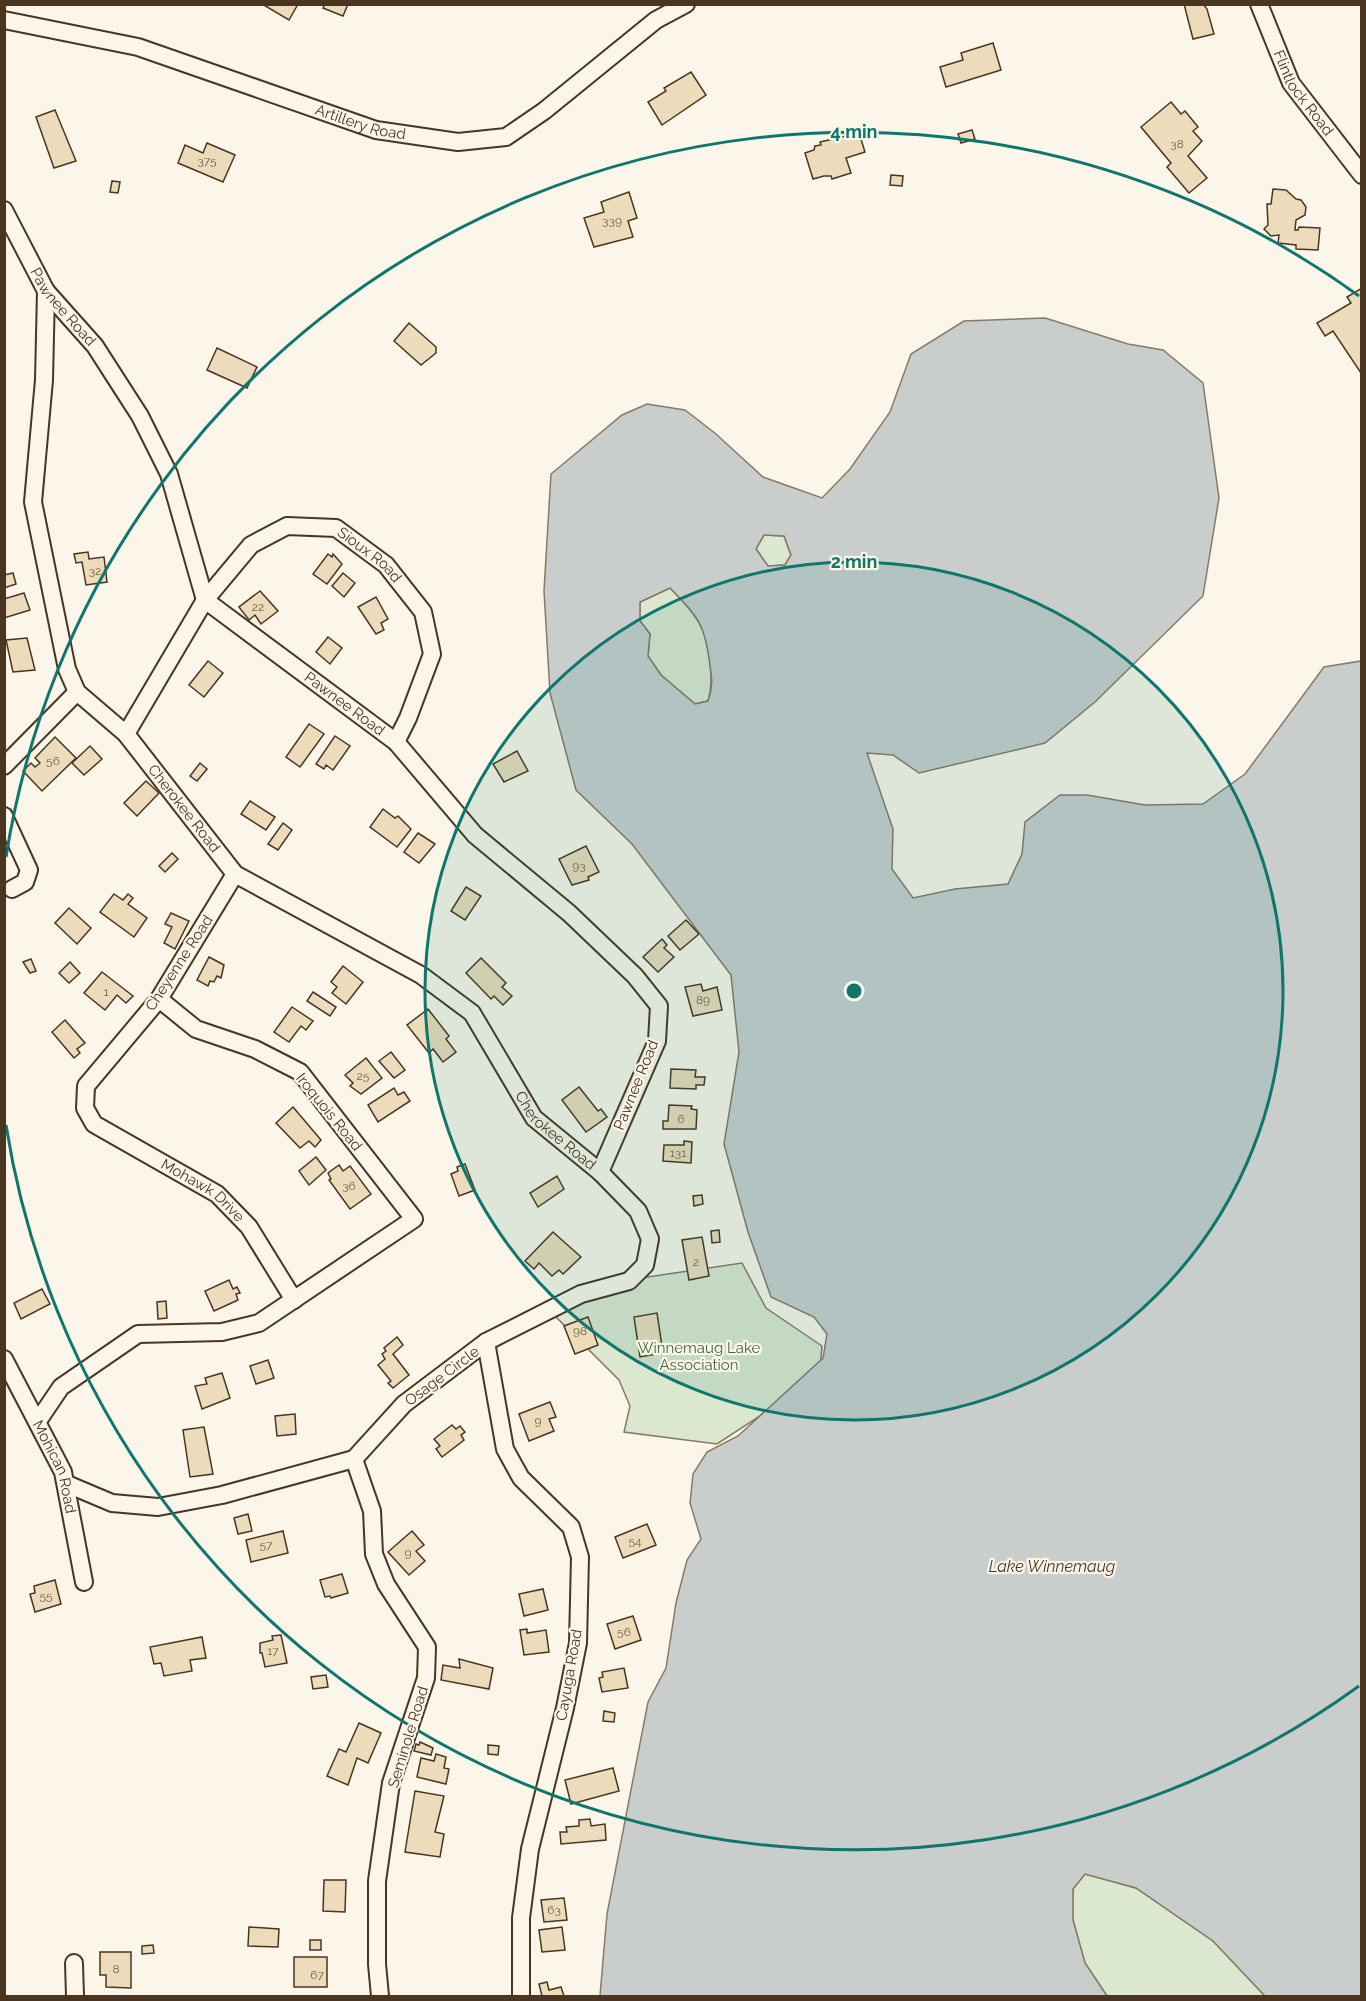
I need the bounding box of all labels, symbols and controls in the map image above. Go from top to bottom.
street label: Flintlock Road [1270,47,1337,139]
street label: Artillery Road [313,101,407,143]
text: 4 min [831,121,877,142]
house number: 38 [1170,137,1184,151]
house number: 375 [197,154,217,168]
house number: 339 [602,214,622,228]
street label: Pawnee Road [26,265,100,350]
street label: Sioux Road [334,523,405,586]
text: 2 min [831,551,877,572]
house number: 32 [89,564,101,578]
house number: 22 [252,600,264,614]
street label: Pawnee Road [301,668,388,740]
house number: 56 [46,754,60,768]
street label: Cherokee Road [144,761,224,856]
house number: 93 [572,859,586,873]
street label: Cheyenne Road [141,912,217,1014]
centre of rings [844,981,864,1001]
house number: 1 [103,985,109,999]
house number: 89 [696,993,710,1007]
street label: Pawnee Road [610,1037,662,1133]
street label: Iroquois Road [292,1069,366,1155]
house number: 25 [357,1069,370,1083]
street label: Cherokee Road [511,1088,599,1174]
house number: 6 [677,1112,685,1126]
house number: 131 [670,1146,686,1160]
street label: Mohawk Drive [158,1155,248,1226]
house number: 36 [342,1179,356,1193]
house number: 2 [693,1255,699,1269]
house number: 98 [573,1324,587,1338]
park label: Winnemaug Lake Association [638,1339,760,1374]
street label: Osage Circle [401,1342,483,1410]
house number: 9 [534,1414,542,1428]
street label: Mohican Road [29,1417,80,1515]
house number: 54 [628,1534,642,1548]
house number: 57 [260,1538,273,1552]
house number: 9 [404,1546,412,1560]
water label: Lake Winnemaug [989,1557,1116,1576]
house number: 55 [39,1589,53,1603]
house number: 56 [617,1625,631,1639]
street label: Cayuga Road [552,1628,586,1722]
house number: 17 [267,1644,279,1658]
street label: Seminole Road [384,1684,432,1790]
house number: 63 [547,1903,561,1917]
house number: 8 [112,1962,120,1976]
house number: 67 [310,1968,324,1982]

